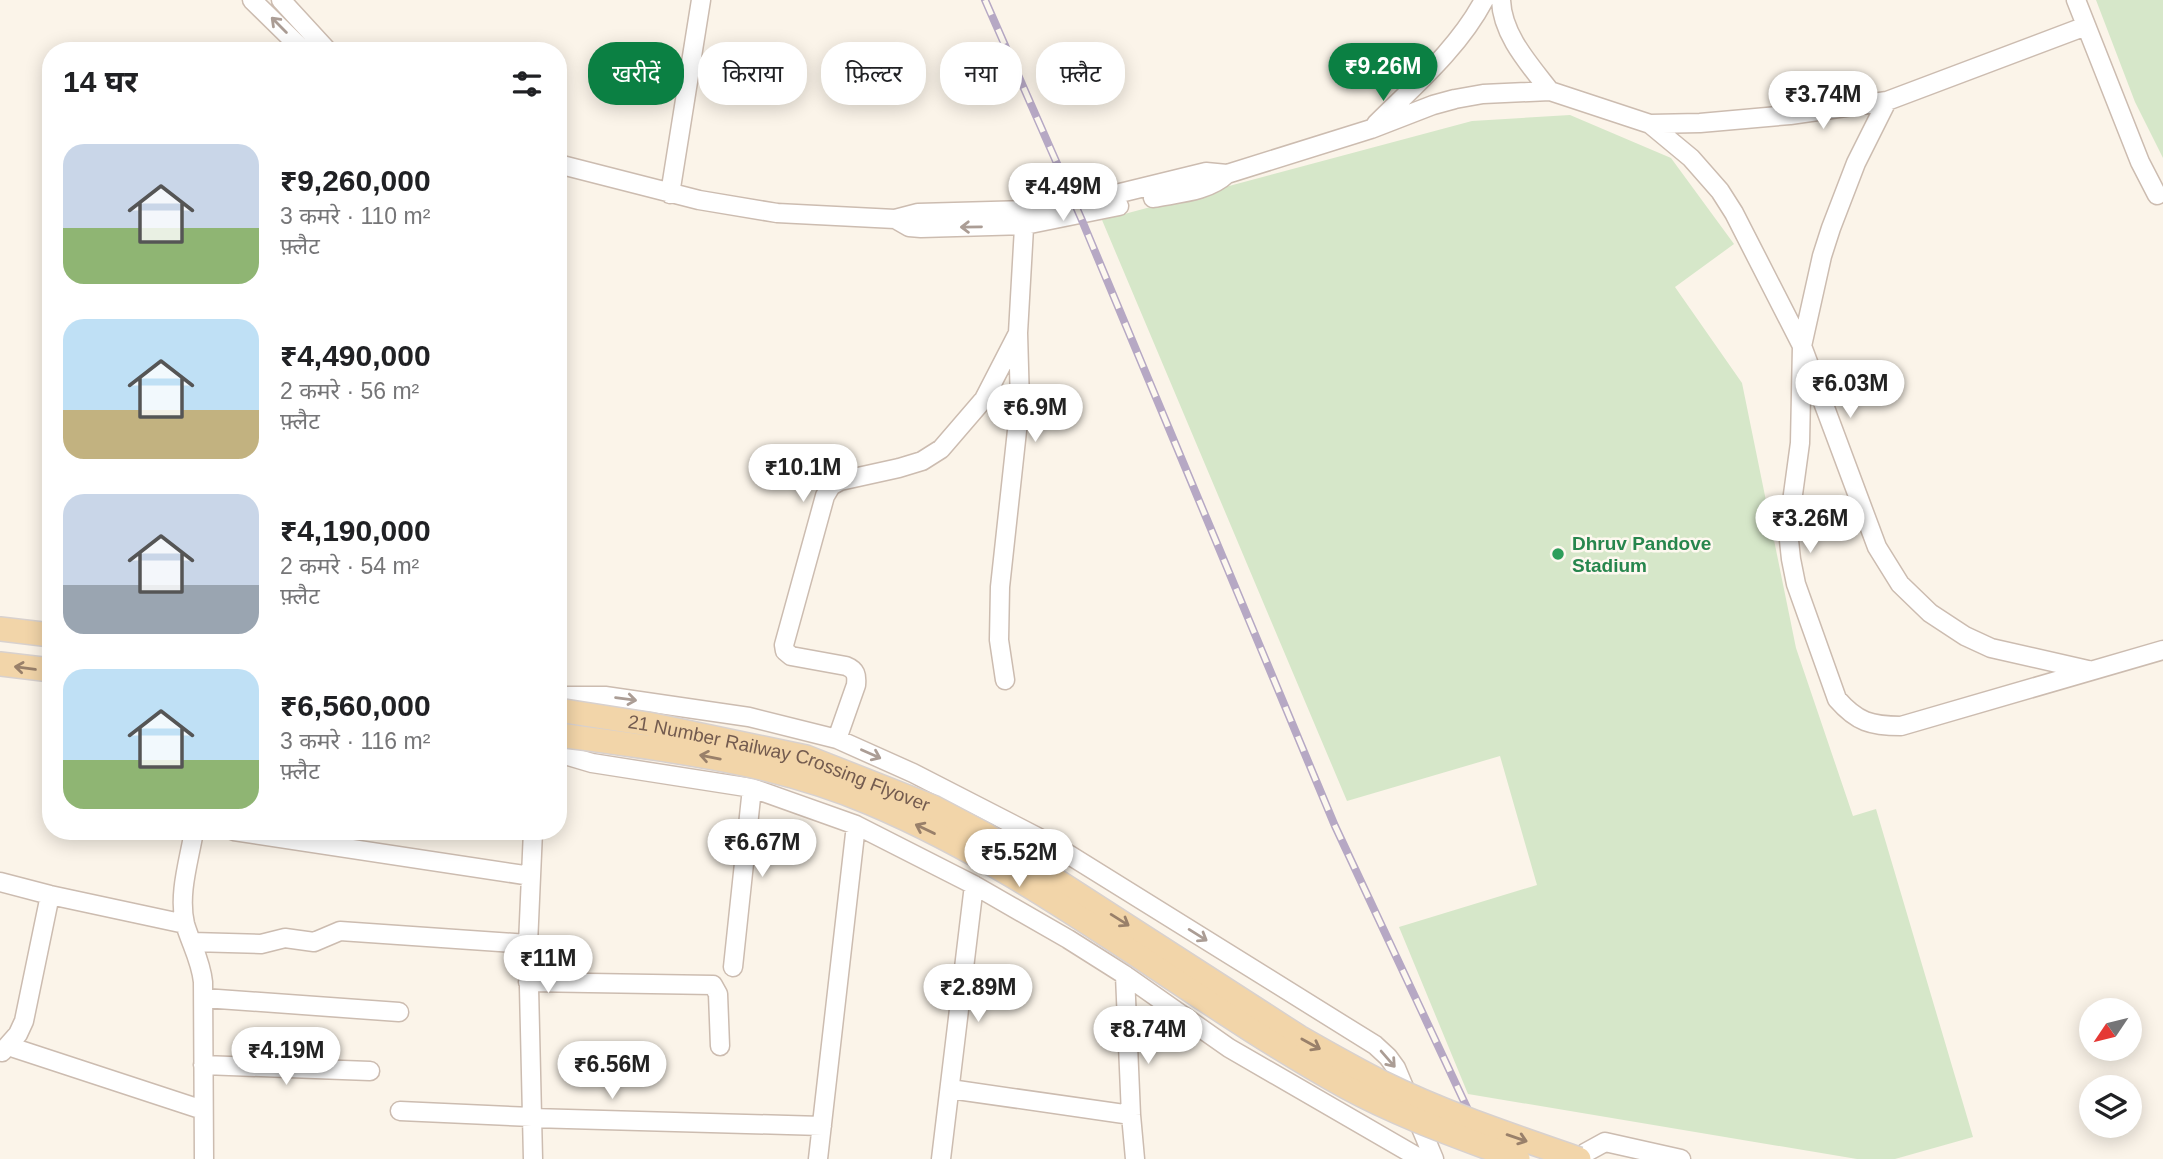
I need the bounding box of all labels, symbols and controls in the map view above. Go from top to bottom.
one-way arrow [270,17,287,34]
chip: खरीदें [588,42,684,105]
chip: किराया [698,42,807,105]
chip: फ़िल्टर [821,42,926,105]
chip: नया [940,42,1022,105]
chip: फ़्लैट [1036,42,1125,105]
pin: ₹9.26M [1326,43,1440,103]
text: ₹9.26M [1344,53,1422,79]
text: 14 घर [63,65,137,98]
icon: filters [508,65,546,103]
pin: ₹3.74M [1766,72,1880,131]
text: ₹3.74M [1784,81,1862,107]
text: ₹9,260,000 [280,164,431,197]
pin: ₹4.49M [1006,164,1120,223]
icon: home [119,172,203,256]
text: ₹4.49M [1024,173,1102,199]
text: 3 कमरे · 110 m² [280,203,430,229]
one-way arrow [960,220,983,233]
text: फ़्लैट [280,233,320,259]
text: ₹4,490,000 [280,339,431,372]
icon: home [119,347,203,431]
pin: ₹6.03M [1793,360,1907,420]
text: ₹6.03M [1811,370,1889,396]
text: 2 कमरे · 56 m² [280,378,419,404]
pin: ₹6.9M [986,384,1084,444]
text: ₹6.9M [1003,394,1067,420]
text: फ़्लैट [280,408,320,434]
pin: ₹10.1M [746,444,860,504]
text: ₹10.1M [764,454,842,480]
pin: ₹3.26M [1753,496,1867,555]
text: ₹3.26M [1771,505,1849,531]
text: ₹4,190,000 [280,514,431,547]
icon: home [119,522,203,606]
place label: Dhruv Pandove Stadium [1572,533,1711,576]
marker: Dhruv Pandove Stadium [1550,546,1566,562]
text: 2 कमरे · 54 m² [280,553,419,579]
text: फ़्लैट [280,583,320,609]
one-way arrow [14,661,37,674]
text: ₹6,560,000 [280,689,431,722]
one-way arrow [614,692,637,705]
icon: home [119,697,203,781]
street label: 21 Number Railway Crossing Flyover [627,711,934,816]
text: 3 कमरे · 116 m² [280,728,430,754]
one-way arrow [860,748,881,761]
one-way arrow [699,750,722,763]
text: फ़्लैट [280,758,320,784]
pin: ₹6.67M [705,820,819,879]
one-way arrow [915,822,936,835]
text: ₹6.67M [723,829,801,855]
pin: ₹5.52M [962,830,1076,889]
text: ₹5.52M [980,839,1058,865]
one-way arrow [1109,914,1129,928]
one-way arrow [1188,928,1208,942]
pin: ₹11M [507,936,589,995]
text: ₹11M [520,945,576,971]
pin: ₹2.89M [921,964,1035,1024]
text: ₹2.89M [939,974,1017,1000]
north arrow [2079,998,2142,1060]
map controls [2079,998,2142,1138]
pin: ₹8.74M [1091,1006,1205,1066]
text: ₹8.74M [1109,1016,1187,1042]
pin: ₹4.19M [229,1028,343,1087]
text: ₹4.19M [247,1037,325,1063]
one-way arrow [1301,1037,1321,1051]
pin: ₹6.56M [555,1042,669,1101]
one-way arrow [1380,1050,1396,1068]
text: ₹6.56M [573,1051,651,1077]
button: layers [2079,1075,2142,1138]
one-way arrow [1506,1133,1528,1145]

